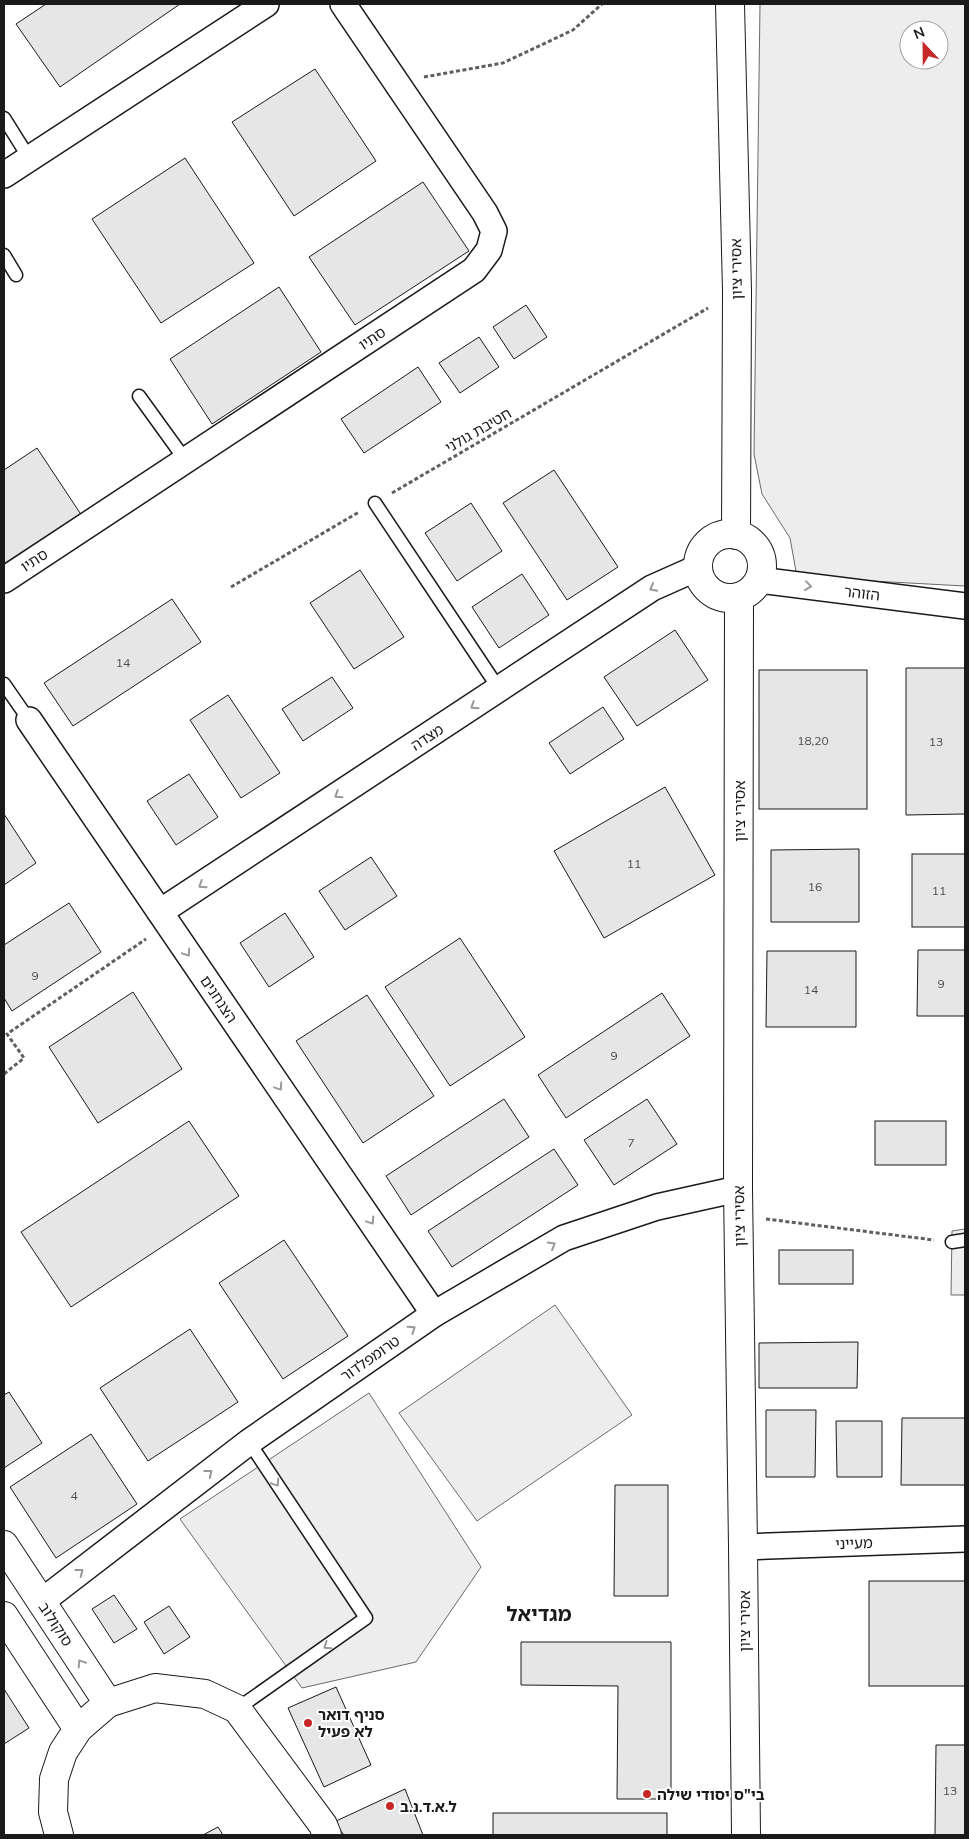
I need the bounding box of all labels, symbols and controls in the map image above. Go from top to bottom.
north arrow [899,20,949,70]
text: N [911,23,927,43]
street label: אסירי ציון [726,238,746,300]
street label: סתיו [355,322,389,354]
street label: חטיבת גולני [441,403,515,457]
street label: סתיו [17,544,51,576]
one-way arrow [804,580,812,591]
street label: הזוהר [843,581,881,605]
one-way arrow [650,582,659,592]
house number: 14 [116,655,130,670]
one-way arrow [470,700,479,709]
street label: מצדה [407,719,447,755]
house number: 18,20 [797,733,829,748]
house number: 13 [929,734,943,749]
street label: אסירי ציון [730,780,749,842]
one-way arrow [334,789,343,799]
house number: 11 [627,856,641,871]
one-way arrow [198,879,208,888]
house number: 16 [808,879,822,894]
house number: 11 [932,883,946,898]
one-way arrow [181,948,191,957]
house number: 9 [31,968,39,983]
street label: הצנחנים [196,972,242,1026]
house number: 9 [937,976,945,991]
house number: 14 [804,982,818,997]
house number: 9 [610,1048,618,1063]
one-way arrow [273,1081,282,1091]
house number: 7 [627,1135,635,1150]
street label: אסירי ציון [729,1185,749,1247]
one-way arrow [364,1216,374,1225]
one-way arrow [546,1242,555,1252]
one-way arrow [407,1326,416,1335]
street label: טרומפלדור [337,1331,403,1385]
one-way arrow [203,1471,212,1479]
one-way arrow [270,1477,279,1486]
house number: 4 [70,1488,78,1503]
street label: מעייני [835,1533,873,1553]
one-way arrow [74,1570,83,1578]
street label: אסירי ציון [735,1590,754,1652]
street label: סוקולוב [35,1598,77,1650]
district label: מגדיאל [507,1601,571,1626]
one-way arrow [323,1640,332,1649]
one-way arrow [78,1659,87,1668]
place label: סניף דואר לא פעיל [318,1705,385,1741]
marker: סניף דואר לא פעיל [302,1717,314,1729]
house number: 13 [943,1783,957,1798]
place label: בי"ס יסודי שילה [657,1785,765,1804]
marker: בי"ס יסודי שילה [641,1788,653,1800]
place label: ל.א.ד.נ.ב [400,1797,457,1816]
marker: ל.א.ד.נ.ב [384,1800,396,1812]

